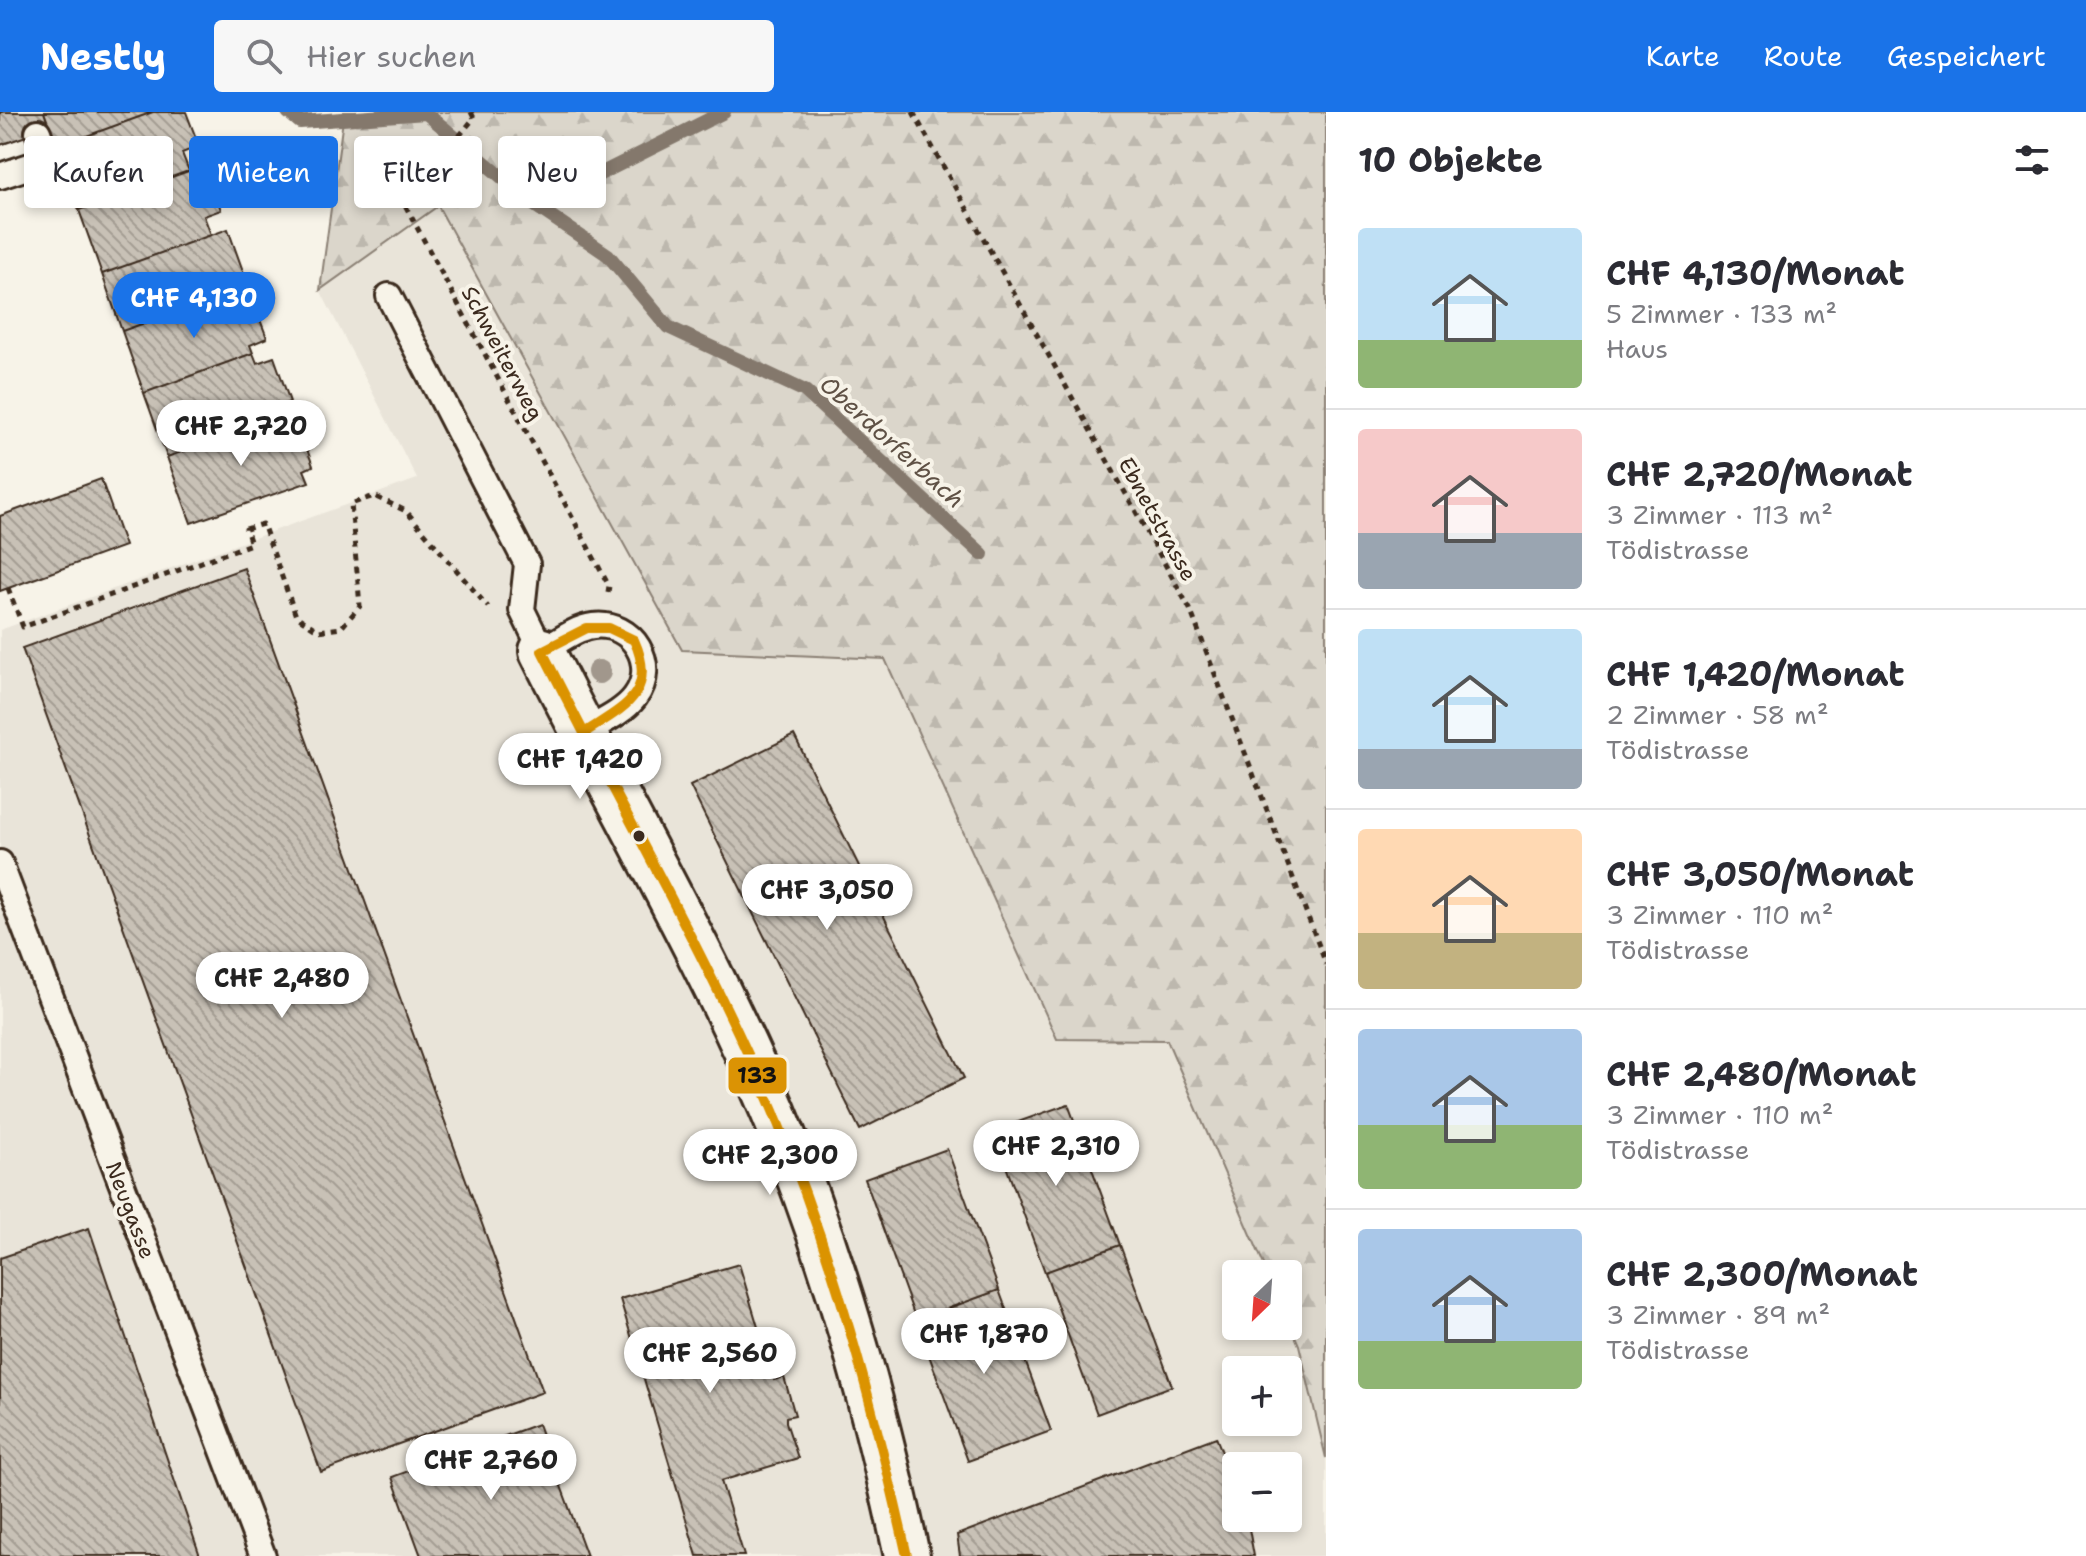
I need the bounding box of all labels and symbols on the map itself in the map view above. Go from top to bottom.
pin: CHF 4,130 [102,272,286,340]
street label: Schweiterweg [455,281,550,426]
water label: Oberdorferbach [813,369,971,515]
pin: CHF 2,720 [149,400,333,468]
street label: Ebnetstrasse [1112,452,1204,586]
pin: CHF 1,420 [488,733,672,801]
unlabelled marker [631,828,647,844]
pin: CHF 3,050 [735,864,919,932]
pin: CHF 2,480 [190,952,374,1020]
line badge: 133 [727,1056,788,1095]
text: 133 [737,1061,777,1090]
pin: CHF 2,310 [964,1120,1148,1188]
pin: CHF 2,300 [678,1129,862,1197]
street label: Neugasse [99,1157,162,1263]
north arrow [1222,1260,1302,1340]
pin: CHF 1,870 [892,1308,1076,1376]
pin: CHF 2,560 [618,1327,802,1395]
pin: CHF 2,760 [399,1434,583,1502]

